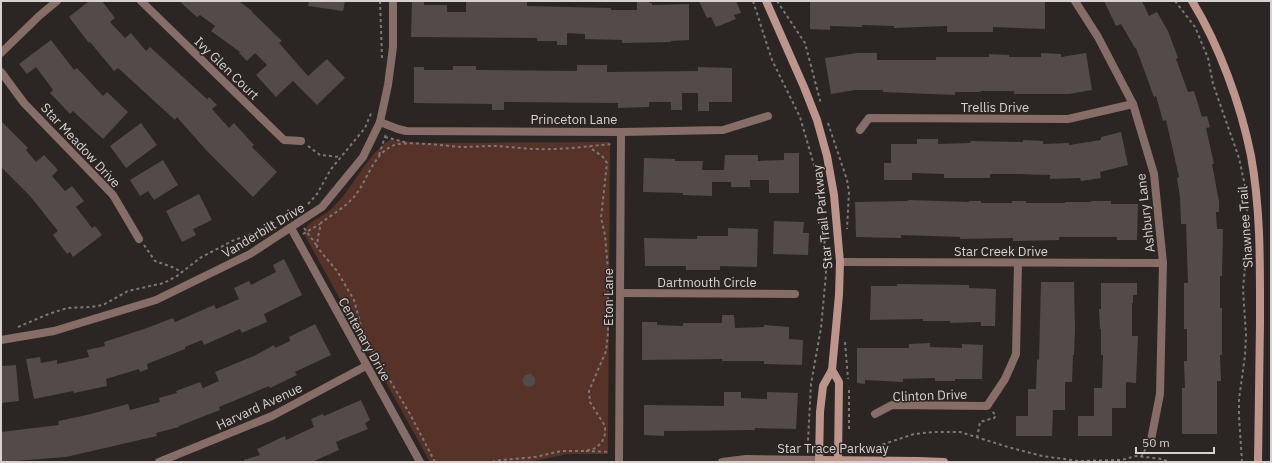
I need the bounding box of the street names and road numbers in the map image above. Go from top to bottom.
street label: Ivy Glen Court [191,33,263,103]
street label: Star Meadow Drive [37,99,124,191]
street label: Trellis Drive [961,99,1029,116]
street label: Princeton Lane [531,111,617,128]
street label: Star Trail Parkway [809,163,836,270]
street label: Ashbury Lane [1132,172,1159,253]
street label: Shawnee Trail [1234,185,1257,268]
street label: Vanderbilt Drive [219,199,308,262]
street label: Star Creek Drive [954,243,1048,260]
street label: Eton Lane [600,268,617,326]
street label: Dartmouth Circle [657,274,757,291]
street label: Centenary Drive [335,294,395,384]
street label: Harvard Avenue [213,379,305,434]
street label: Clinton Drive [892,386,968,405]
street label: Star Trace Parkway [777,440,889,457]

